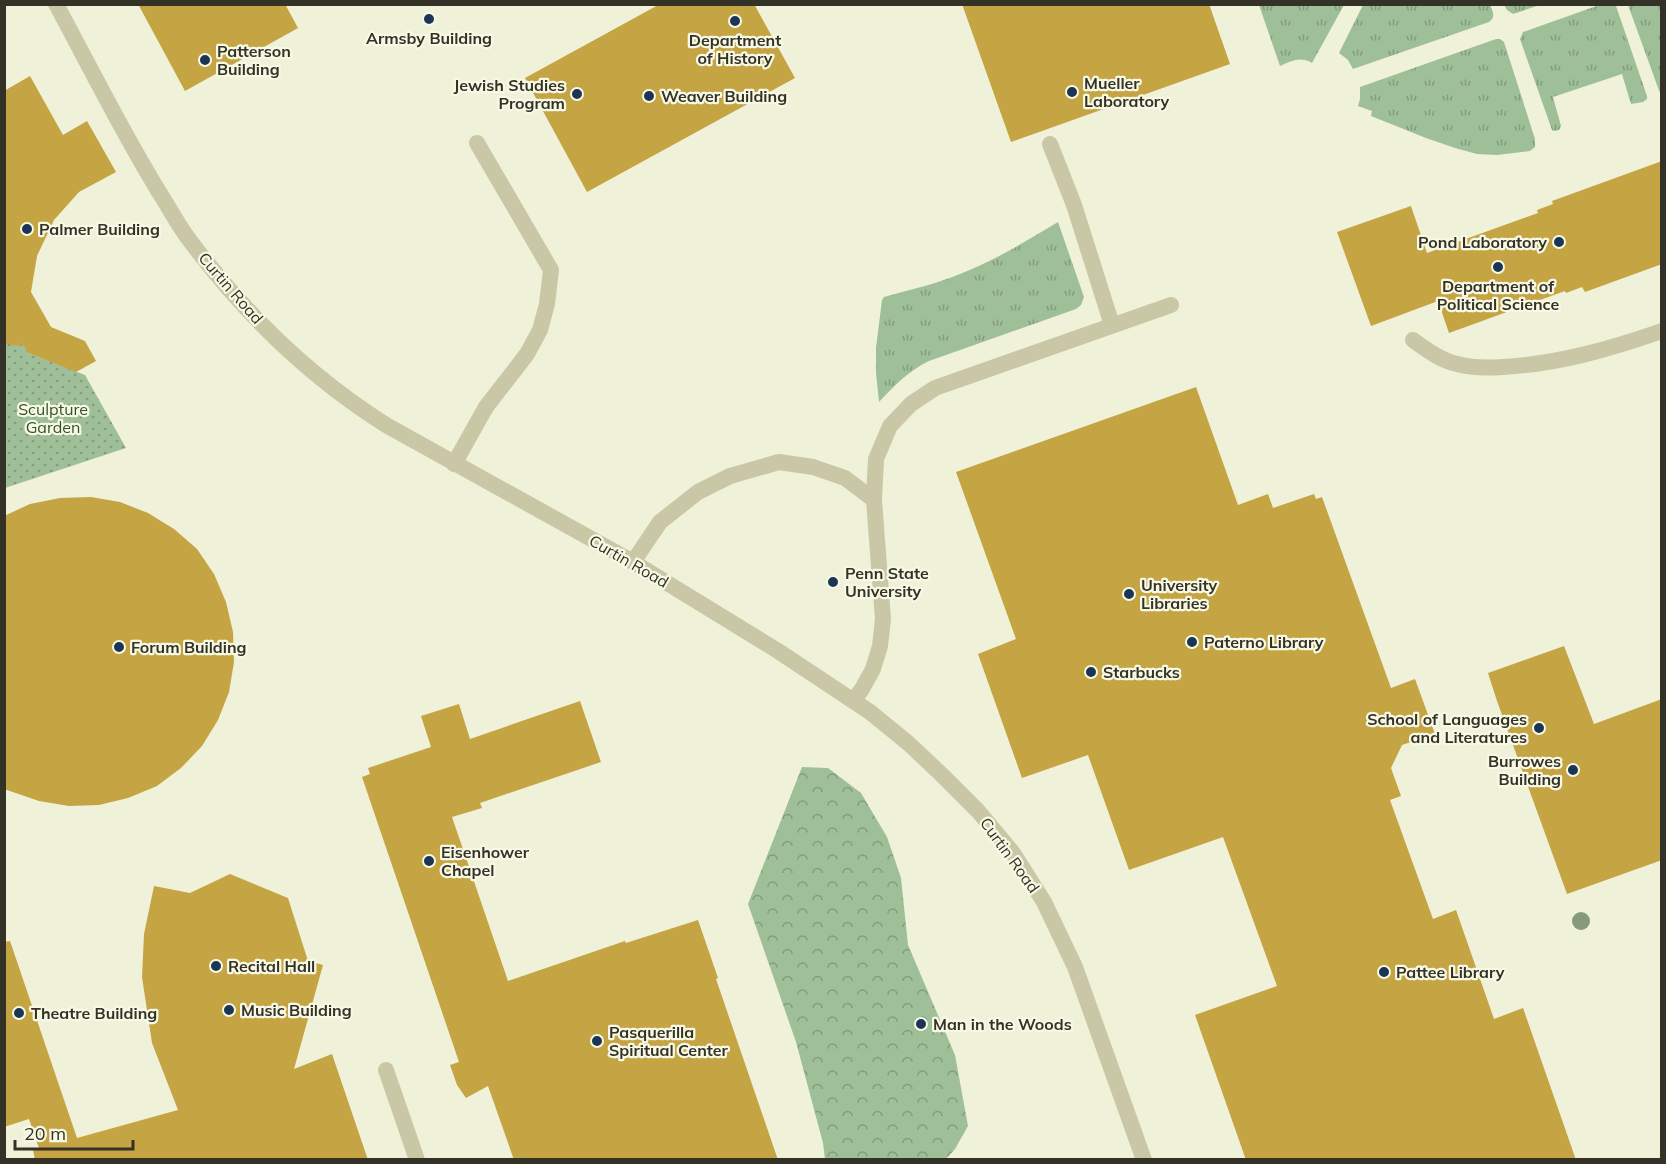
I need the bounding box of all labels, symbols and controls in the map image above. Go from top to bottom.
marker: Armsby Building [422,12,436,26]
marker: Department of History [728,14,742,28]
place label: Armsby Building [366,28,492,48]
place label: Department of History [689,30,781,68]
place label: Patterson Building [217,41,291,79]
marker: Patterson Building [198,53,212,67]
place label: Mueller Laboratory [1084,73,1170,111]
place label: Jewish Studies Program [453,75,565,113]
marker: Mueller Laboratory [1065,85,1079,99]
place label: Weaver Building [661,86,787,106]
marker: Jewish Studies Program [570,87,584,101]
marker: Weaver Building [642,89,656,103]
place label: Palmer Building [39,219,160,239]
marker: Palmer Building [20,222,34,236]
place label: Pond Laboratory [1418,232,1547,252]
marker: Pond Laboratory [1552,235,1566,249]
street label: Curtin Road [194,248,268,328]
marker: Department of Political Science [1491,260,1505,274]
place label: Department of Political Science [1437,276,1559,314]
park label: Sculpture Garden [18,399,88,437]
street label: Curtin Road [586,530,672,592]
place label: Penn State University [845,563,929,601]
marker: Penn State University [826,575,840,589]
place label: University Libraries [1141,575,1218,613]
marker: University Libraries [1122,587,1136,601]
place label: Paterno Library [1204,632,1324,652]
marker: Paterno Library [1185,635,1199,649]
place label: Forum Building [131,637,247,657]
marker: Forum Building [112,640,126,654]
place label: Starbucks [1103,662,1180,682]
marker: Starbucks [1084,665,1098,679]
place label: School of Languages and Literatures [1367,709,1527,747]
marker: School of Languages and Literatures [1532,721,1546,735]
place label: Burrowes Building [1488,751,1561,789]
marker: Burrowes Building [1566,763,1580,777]
street label: Curtin Road [976,813,1044,897]
place label: Eisenhower Chapel [441,842,530,880]
marker: Eisenhower Chapel [422,854,436,868]
place label: Recital Hall [228,956,315,976]
marker: Recital Hall [209,959,223,973]
place label: Pattee Library [1396,962,1505,982]
marker: Pattee Library [1377,965,1391,979]
place label: Music Building [241,1000,352,1020]
place label: Theatre Building [31,1003,157,1023]
marker: Music Building [222,1003,236,1017]
marker: Theatre Building [12,1006,26,1020]
place label: Man in the Woods [933,1014,1072,1034]
marker: Man in the Woods [914,1017,928,1031]
place label: Pasquerilla Spiritual Center [609,1022,729,1060]
marker: Pasquerilla Spiritual Center [590,1034,604,1048]
scale bar [15,1113,134,1151]
text: 20 m [24,1122,66,1145]

